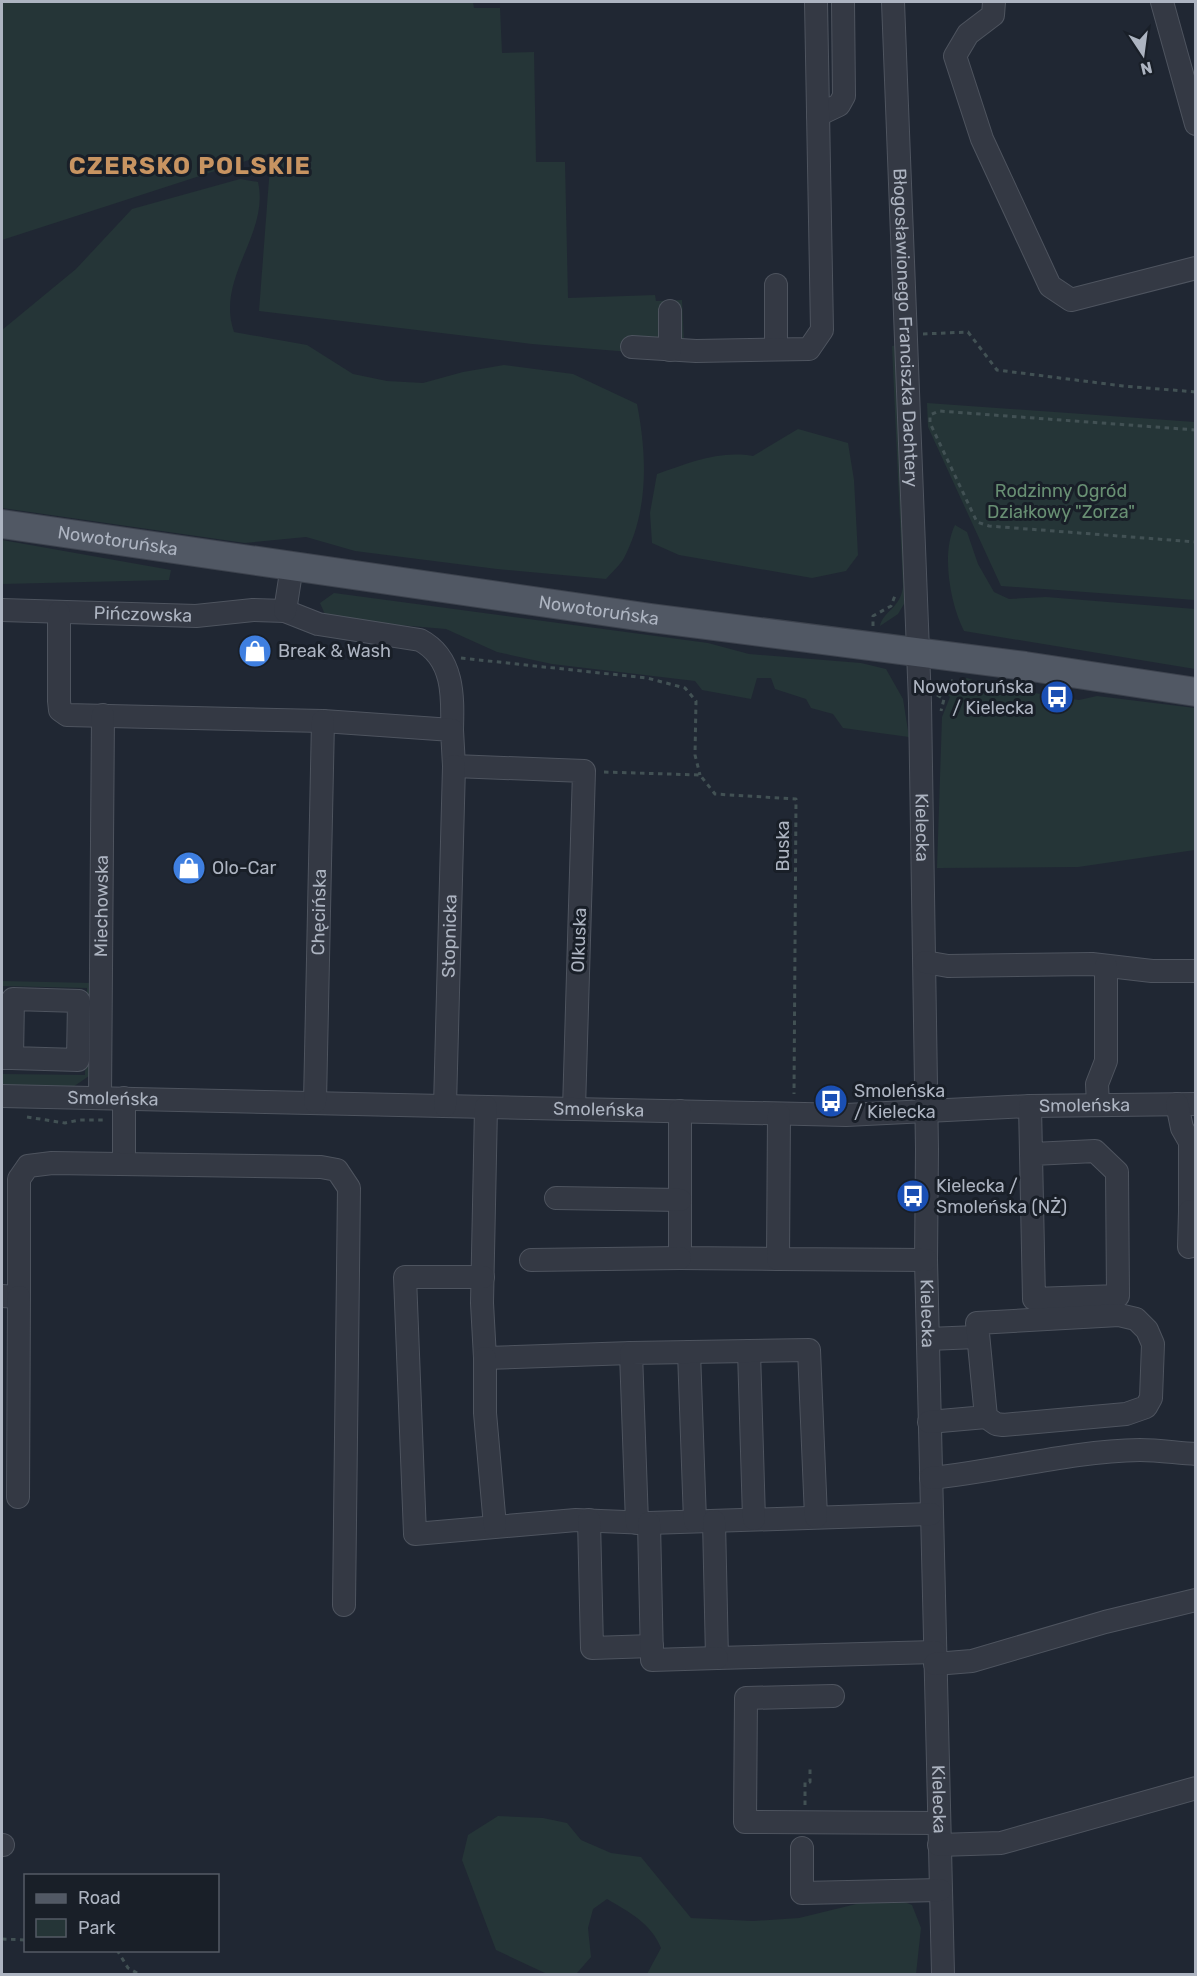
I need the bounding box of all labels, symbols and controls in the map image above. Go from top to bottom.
north arrow [1113,24,1173,84]
text: N [1139,58,1154,79]
district label: CZERSKO POLSKIE [69,152,311,180]
street label: Błogosławionego Franciszka Dachtery [888,168,923,488]
park label: Rodzinny Ogród Działkowy "Zorza" [987,480,1135,523]
street label: Nowotoruńska [56,521,179,560]
street label: Nowotoruńska [537,591,660,630]
street label: Pińczowska [93,602,192,627]
shop icon: Break & Wash [237,633,273,669]
place label: Break & Wash [278,640,391,662]
place label: Nowotoruńska / Kielecka [913,676,1034,719]
bus stop icon: Nowotoruńska / Kielecka [1039,679,1075,715]
street label: Kielecka [910,793,933,862]
street label: Buska [772,820,794,872]
shop icon: Olo-Car [171,850,207,886]
street label: Miechowska [90,855,113,957]
place label: Olo-Car [212,857,277,879]
street label: Chęcińska [307,869,331,956]
street label: Stopnicka [437,894,462,978]
street label: Olkuska [567,907,591,973]
place label: Smoleńska / Kielecka [854,1080,945,1123]
bus stop icon: Smoleńska / Kielecka [813,1083,849,1119]
street label: Smoleńska [67,1086,159,1111]
street label: Smoleńska [1039,1094,1130,1117]
street label: Smoleńska [553,1097,645,1121]
place label: Kielecka / Smoleńska (NŻ) [936,1175,1067,1218]
bus stop icon: Kielecka / Smoleńska (NŻ) [895,1178,931,1214]
street label: Kielecka [915,1279,939,1348]
street label: Kielecka [927,1765,951,1834]
legend [24,1874,219,1952]
text: Road [78,1887,121,1909]
text: Park [78,1917,116,1939]

